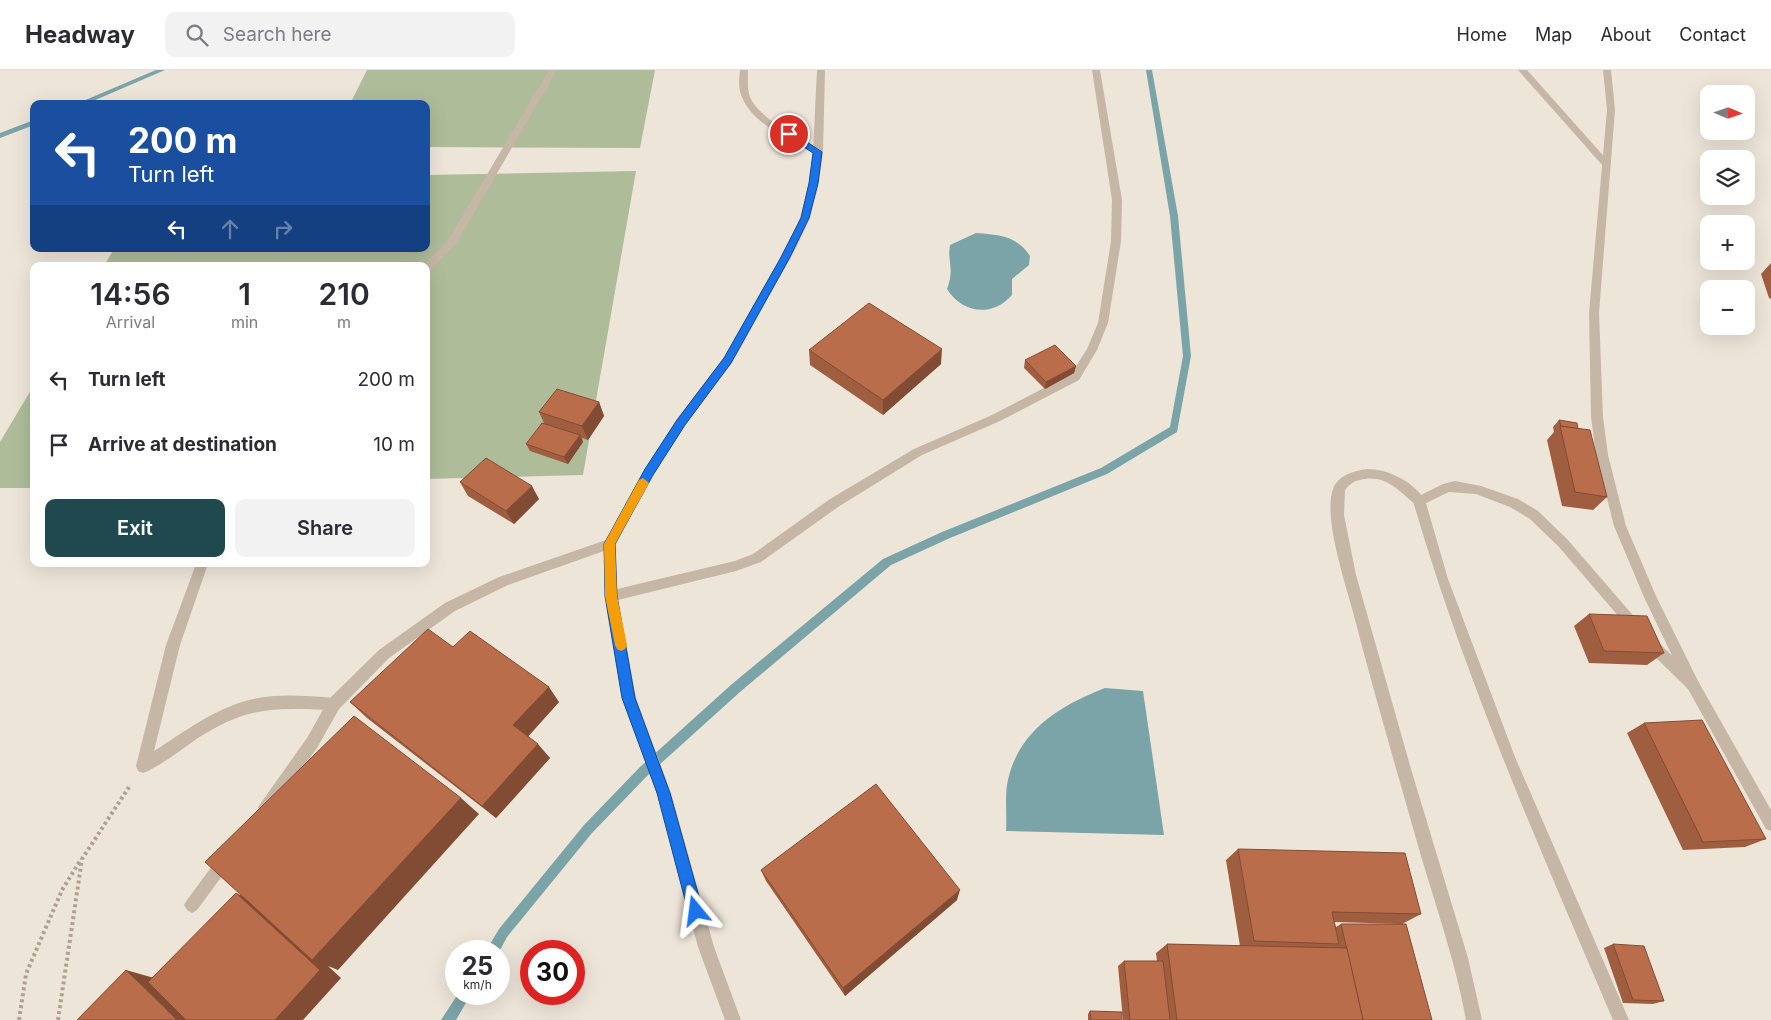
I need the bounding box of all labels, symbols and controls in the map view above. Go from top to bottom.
search box [165,12,515,57]
text: Headway [25,20,135,49]
icon: search [183,21,211,49]
text: Search here [223,23,331,46]
text: Home [1457,24,1507,45]
text: Map [1535,24,1572,45]
text: About [1600,24,1651,45]
text: Contact [1679,24,1746,45]
north arrow [1700,85,1755,140]
map controls [1700,85,1755,335]
pin [768,113,810,155]
text: 200 m [128,119,237,161]
icon: left [45,120,110,185]
icon: arrive [775,120,803,148]
button: layers [1700,150,1755,205]
text: Turn left [128,161,214,187]
icon: left [163,215,191,243]
icon: ahead [216,215,244,243]
icon: right [269,215,297,243]
button: + [1700,215,1755,270]
text: 14:56 [90,276,171,312]
text: 1 [238,276,251,312]
text: 210 [319,276,370,312]
button: − [1700,280,1755,335]
text: Arrival [106,312,155,332]
text: min [231,312,258,332]
text: m [337,312,351,332]
icon: left [45,366,73,394]
text: Turn left [88,368,166,391]
text: 200 m [357,368,415,391]
icon: arrive [45,431,73,459]
text: Arrive at destination [88,433,277,456]
text: 10 m [373,433,415,456]
button: Exit [45,499,225,557]
button: Share [235,499,415,557]
position arrow [669,884,721,936]
speed limit sign: 30 [520,940,585,1005]
text: 25 [462,951,493,981]
text: km/h [463,977,492,992]

